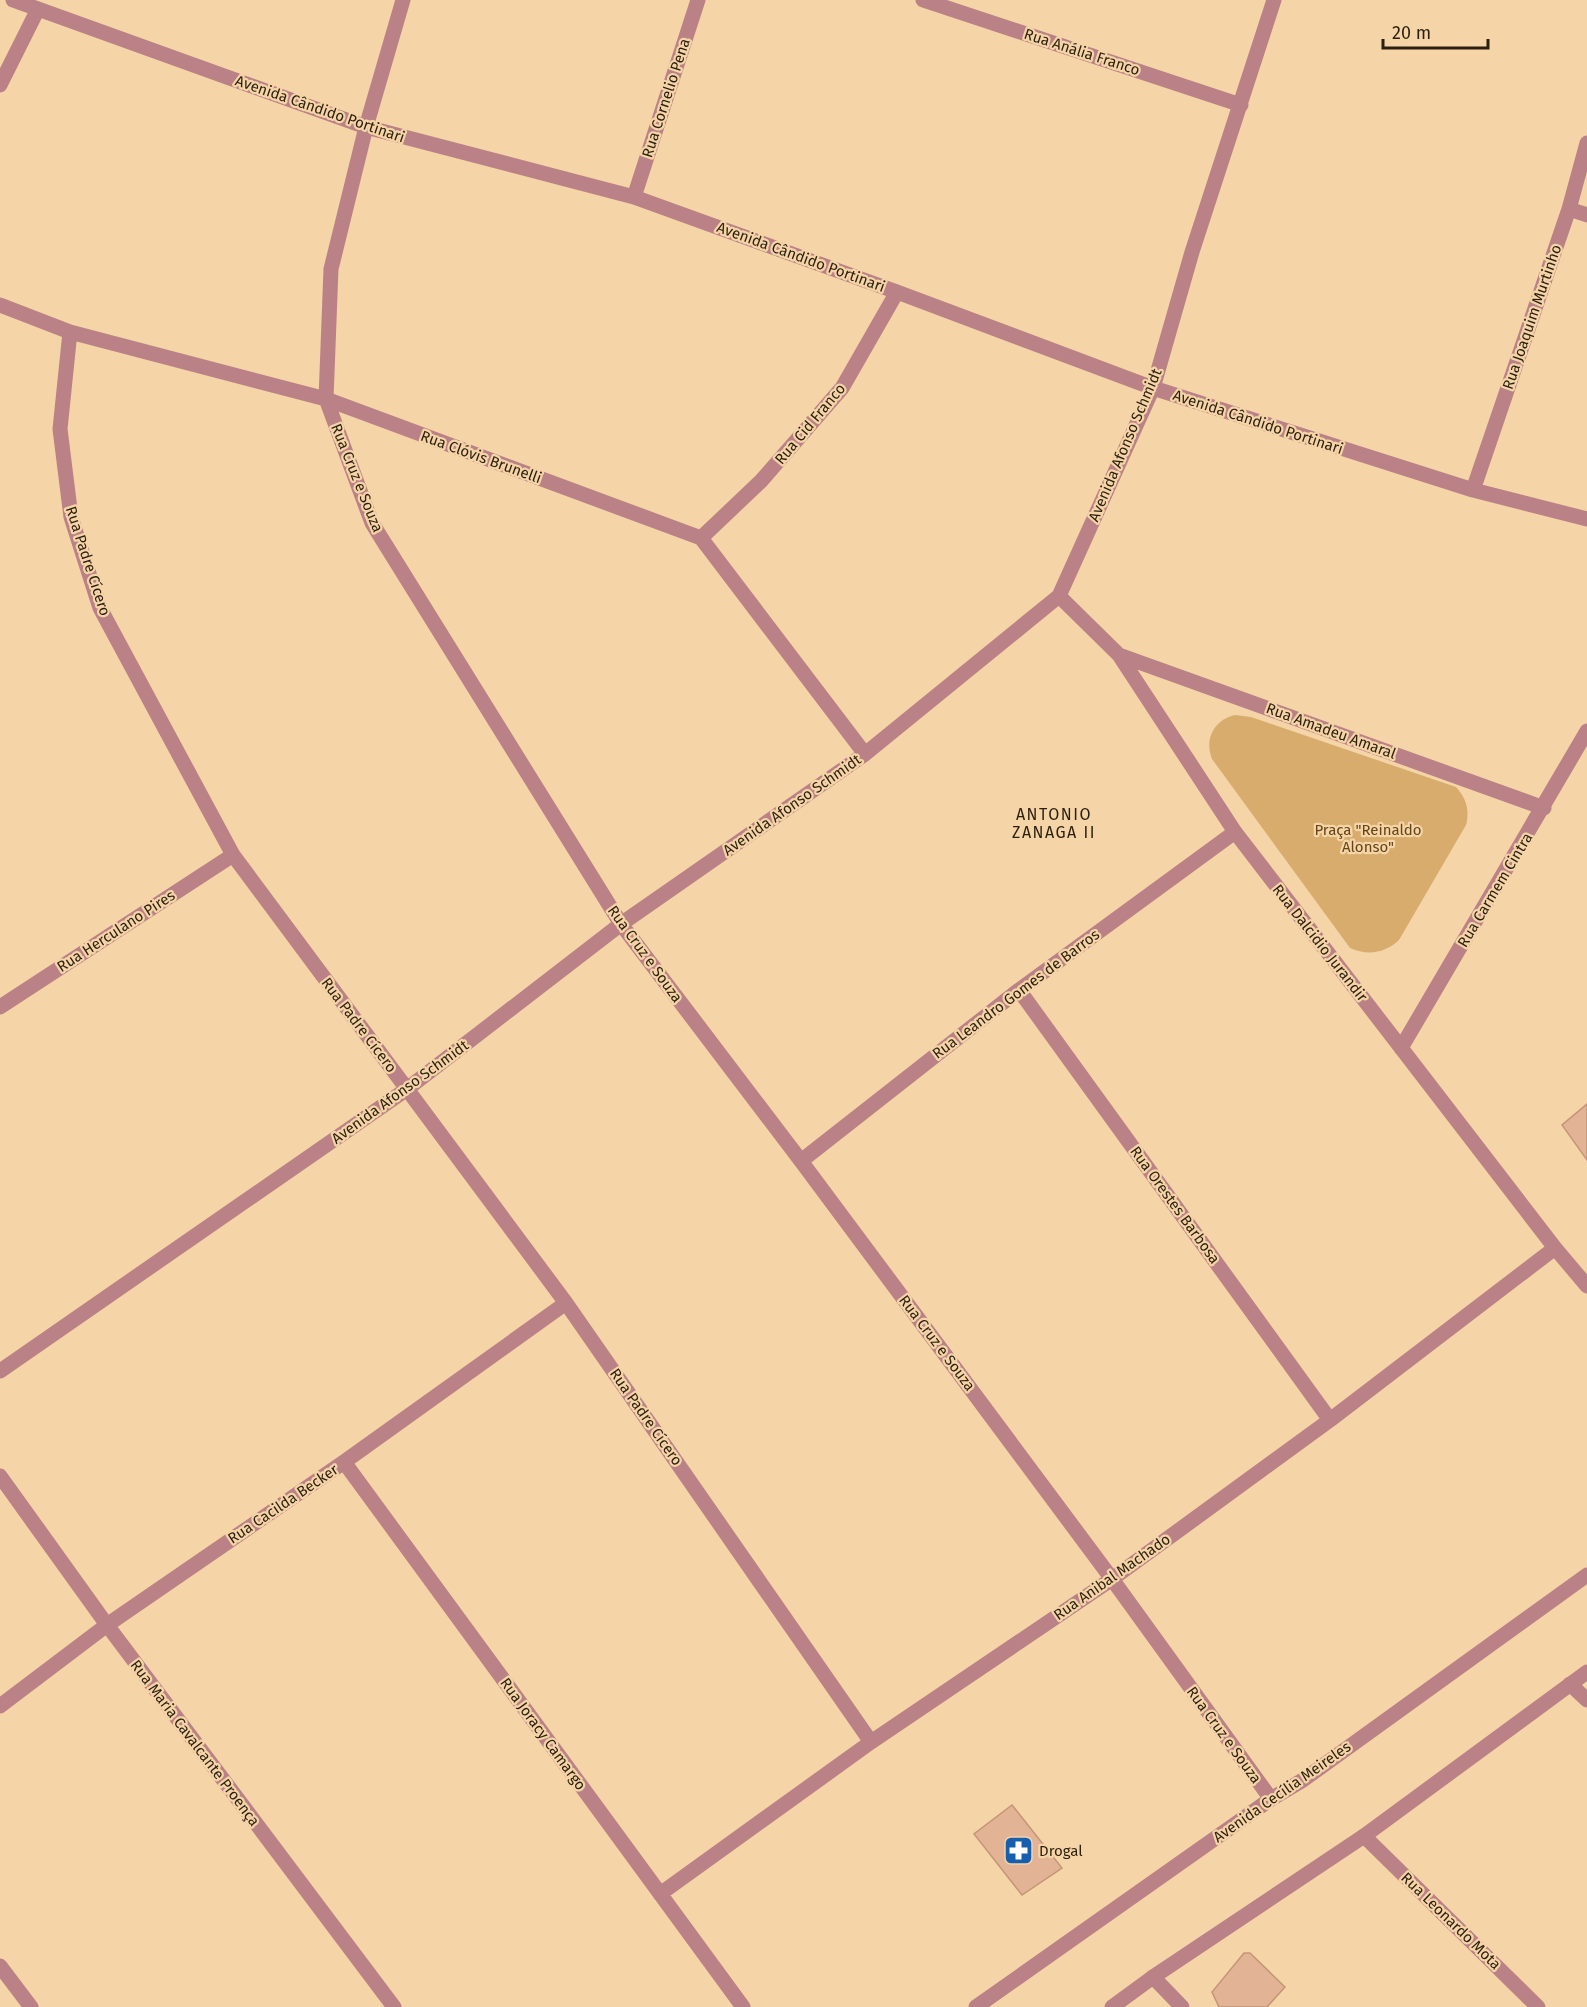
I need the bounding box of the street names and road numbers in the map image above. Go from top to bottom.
street label: Rua Anália Franco [1022,25,1142,79]
street label: Rua Cornelio Pena [638,36,694,160]
street label: Avenida Cândido Portinari [233,72,407,146]
street label: Avenida Cândido Portinari [714,218,888,296]
street label: Rua Joaquim Murtinho [1499,242,1565,392]
street label: Avenida Afonso Schmidt [1085,365,1166,524]
street label: Rua Cid Franco [771,380,849,468]
street label: Avenida Cândido Portinari [1171,386,1345,458]
street label: Rua Cruz e Souza [327,421,387,535]
street label: Rua Clóvis Brunelli [418,427,544,487]
street label: Rua Padre Cícero [62,504,114,618]
street label: Rua Amadeu Amaral [1264,699,1399,763]
street label: Avenida Afonso Schmidt [719,750,865,860]
street label: Rua Carmem Cintra [1454,830,1536,950]
street label: Rua Dalcidio Jurandir [1269,881,1371,1005]
street label: Rua Herculano Pires [54,886,178,976]
street label: Rua Cruz e Souza [604,902,686,1006]
street label: Rua Leandro Gomes de Barros [929,925,1103,1063]
street label: Rua Padre Cícero [317,974,401,1076]
street label: Avenida Afonso Schmidt [328,1036,472,1148]
street label: Rua Orestes Barbosa [1126,1143,1224,1267]
street label: Rua Cruz e Souza [895,1291,979,1395]
street label: Rua Padre Cícero [606,1365,686,1469]
street label: Rua Cacilda Becker [224,1460,342,1548]
street label: Rua Anibal Machado [1050,1530,1174,1624]
street label: Rua Maria Cavalcante Proença [127,1656,263,1830]
street label: Rua Joracy Camargo [496,1674,590,1794]
street label: Rua Cruz e Souza [1183,1683,1265,1787]
street label: Avenida Cecília Meireles [1210,1738,1354,1846]
street label: Rua Leonardo Mota [1397,1869,1505,1973]

